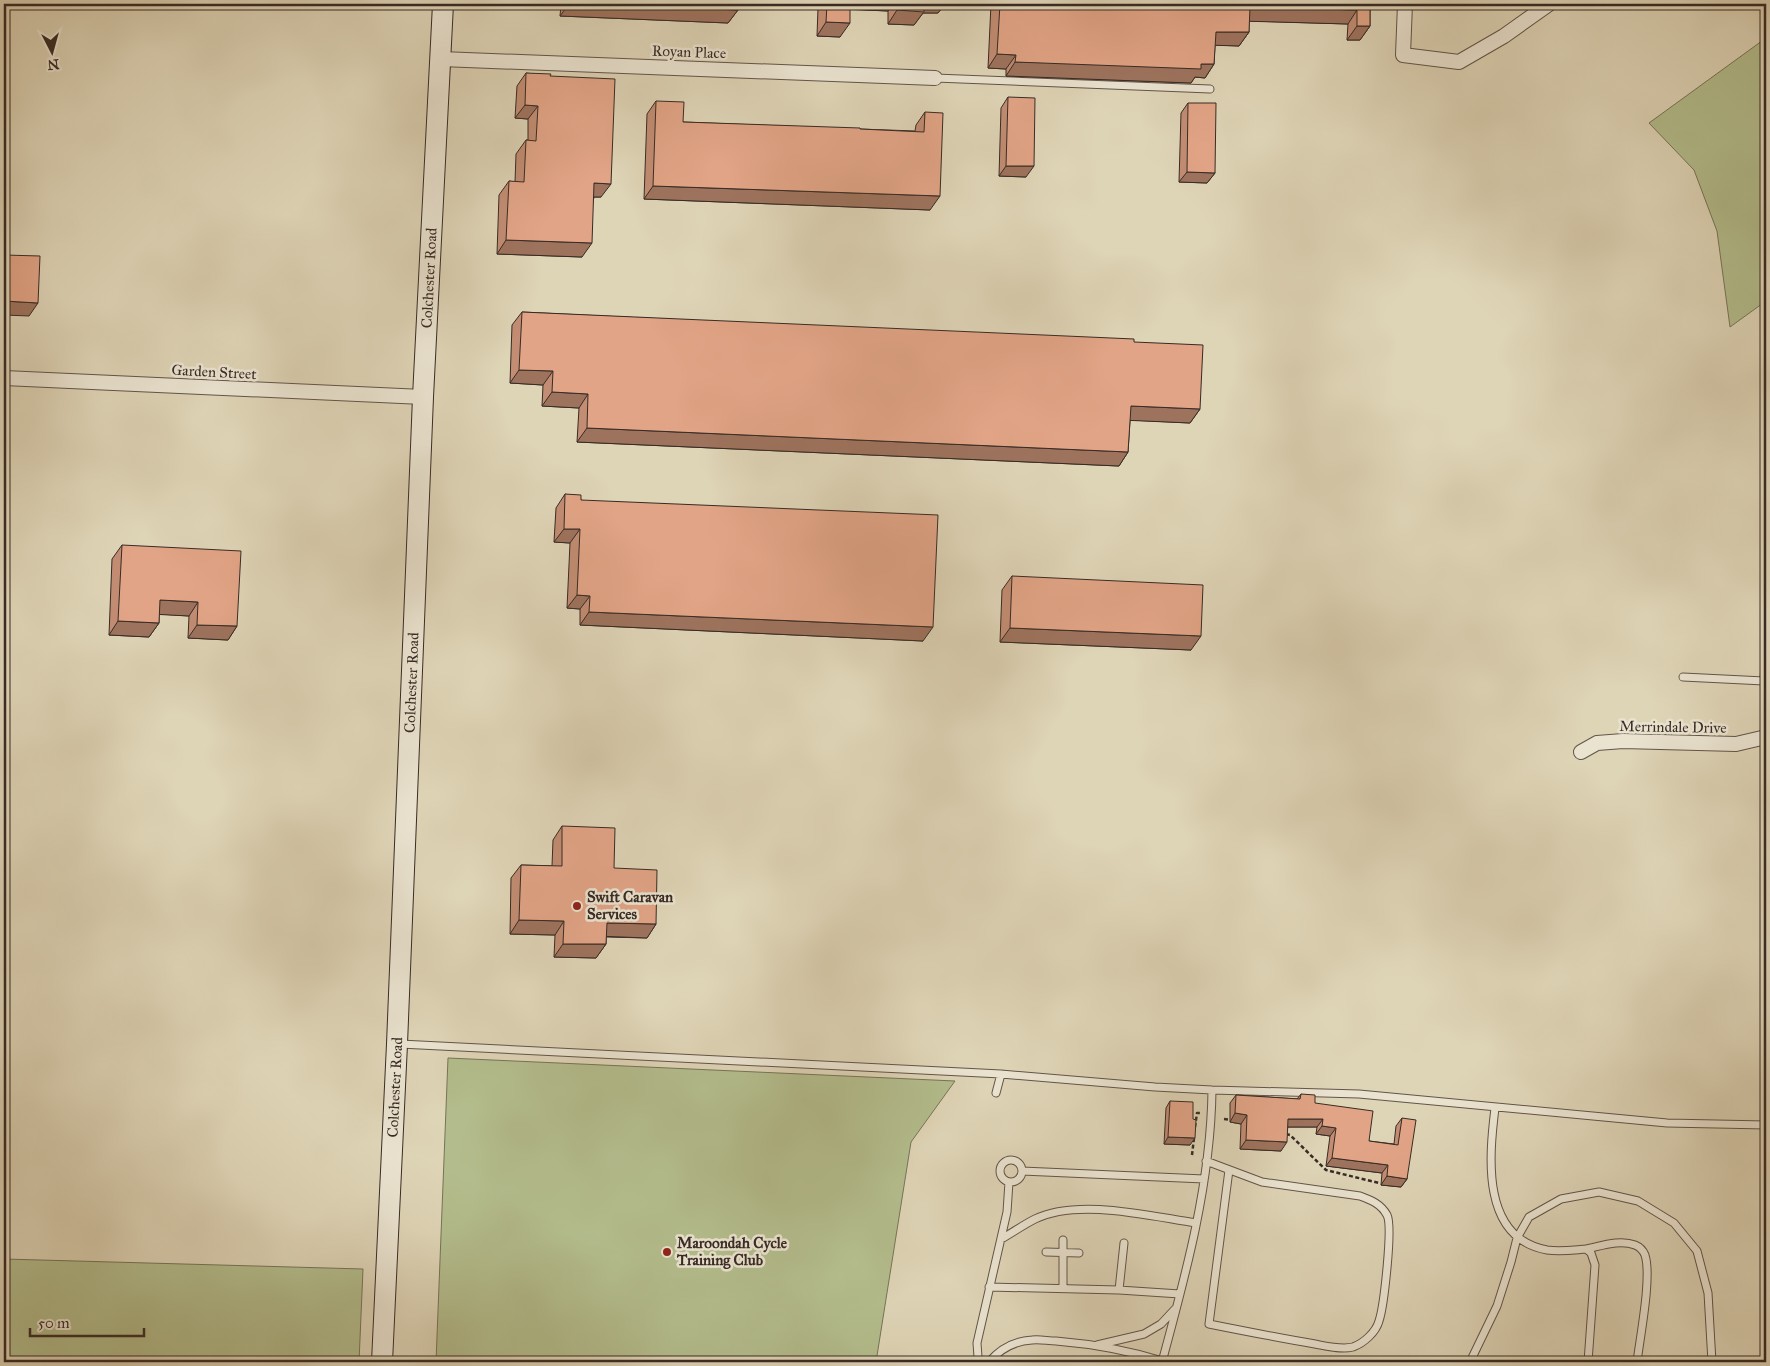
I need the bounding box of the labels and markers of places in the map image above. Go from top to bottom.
place label: Swift Caravan Services [587,888,674,923]
marker: Swift Caravan Services [571,900,583,912]
place label: Maroondah Cycle Training Club [676,1234,788,1270]
marker: Maroondah Cycle Training Club [661,1246,673,1258]

